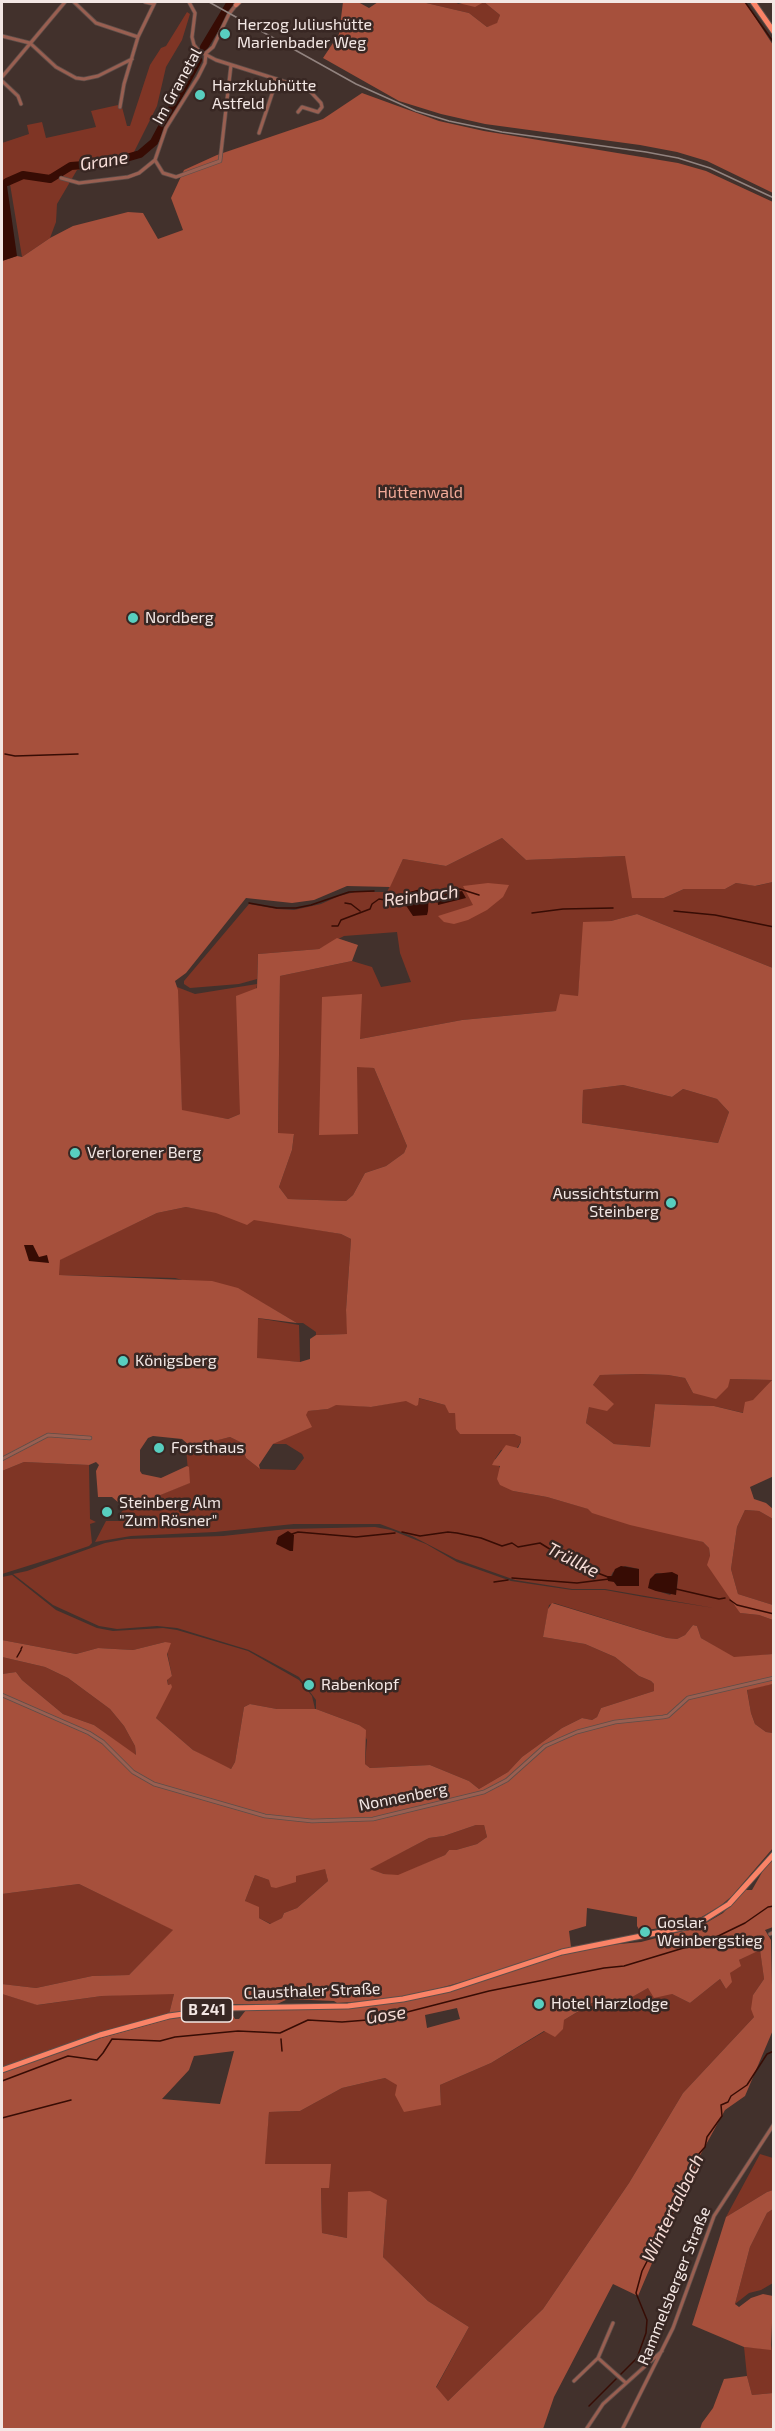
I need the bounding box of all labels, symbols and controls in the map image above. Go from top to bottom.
place label: Herzog Juliushütte Marienbader Weg [237,15,372,53]
marker: Herzog Juliushütte Marienbader Weg [218,27,232,41]
street label: Im Granetal [148,44,206,128]
place label: Harzklubhütte Astfeld [212,76,316,114]
marker: Harzklubhütte Astfeld [193,88,207,102]
water label: Grane [78,147,130,175]
park label: Hüttenwald [377,483,463,503]
place label: Nordberg [145,608,214,628]
marker: Nordberg [126,611,140,625]
water label: Reinbach [382,881,460,911]
place label: Verlorener Berg [87,1143,201,1163]
marker: Verlorener Berg [68,1146,82,1160]
place label: Aussichtsturm Steinberg [553,1184,659,1222]
marker: Aussichtsturm Steinberg [664,1196,678,1210]
place label: Königsberg [135,1351,217,1371]
marker: Königsberg [116,1354,130,1368]
place label: Forsthaus [171,1438,244,1458]
marker: Forsthaus [152,1441,166,1455]
place label: Steinberg Alm "Zum Rösner" [119,1493,221,1531]
marker: Steinberg Alm "Zum Rösner" [100,1505,114,1519]
water label: Trüllke [543,1538,603,1582]
place label: Rabenkopf [321,1675,399,1695]
marker: Rabenkopf [302,1678,316,1692]
street label: Nonnenberg [357,1779,449,1815]
place label: Goslar, Weinbergstieg [657,1913,762,1951]
marker: Goslar, Weinbergstieg [638,1925,652,1939]
street label: Clausthaler Straße [243,1979,381,2003]
place label: Hotel Harzlodge [551,1994,668,2014]
marker: Hotel Harzlodge [532,1997,546,2011]
road number: B 241 [182,1998,232,2022]
water label: Gose [364,2001,408,2029]
water label: Wintertalbach [638,2150,708,2266]
street label: Rammelsberger Straße [633,2204,715,2368]

